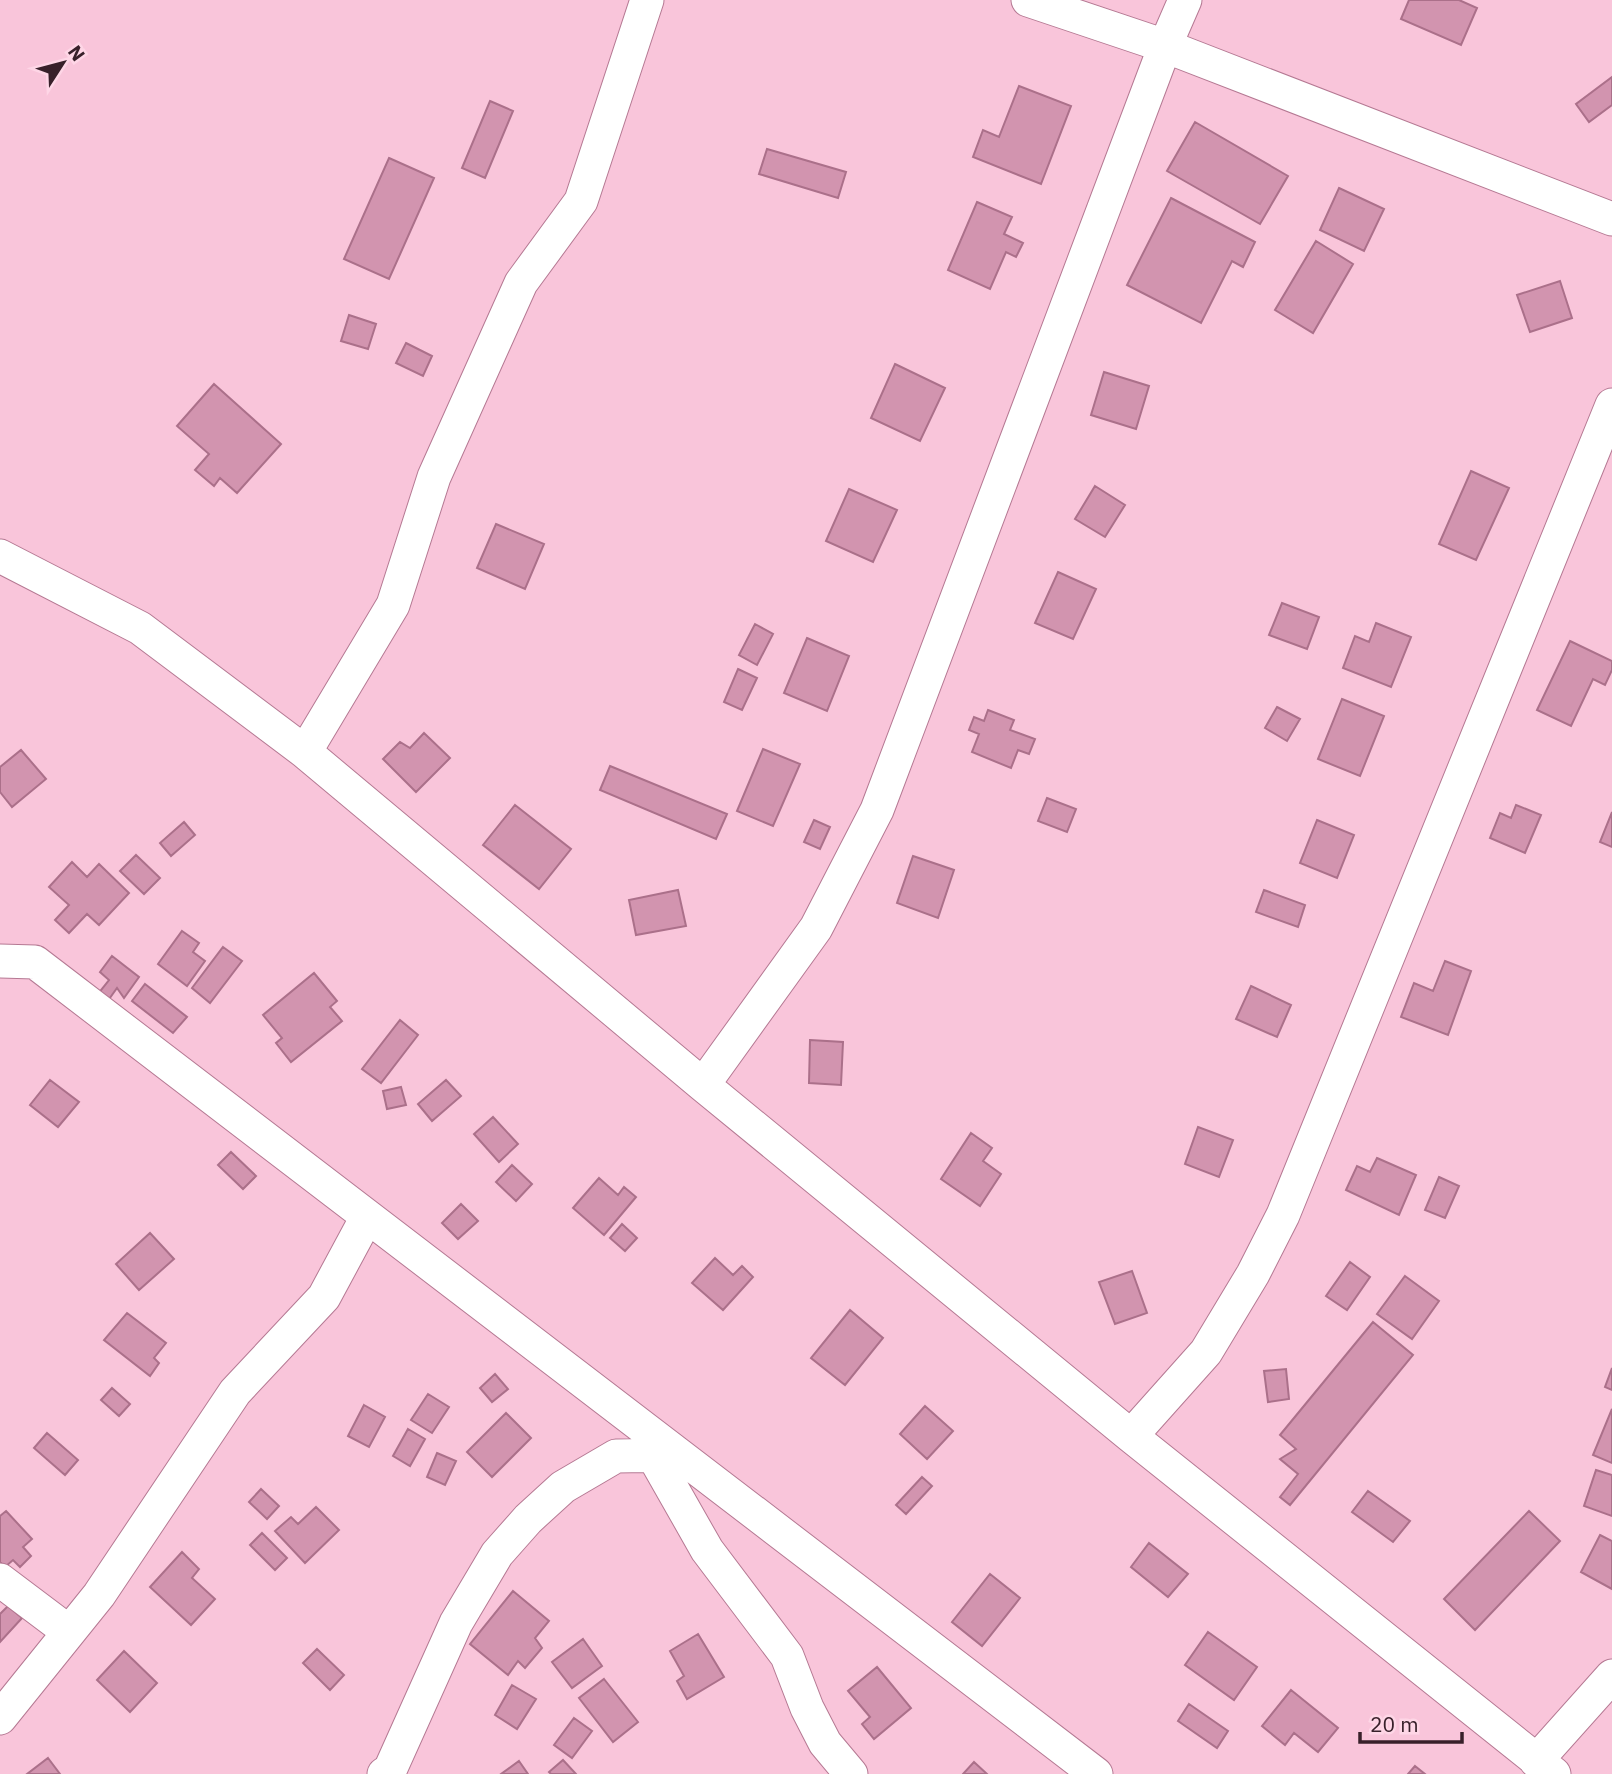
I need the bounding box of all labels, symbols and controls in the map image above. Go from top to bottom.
north arrow [28,28,98,98]
text: N [63,40,91,66]
scale bar [1360,1700,1462,1744]
text: 20 m [1370,1710,1419,1738]

